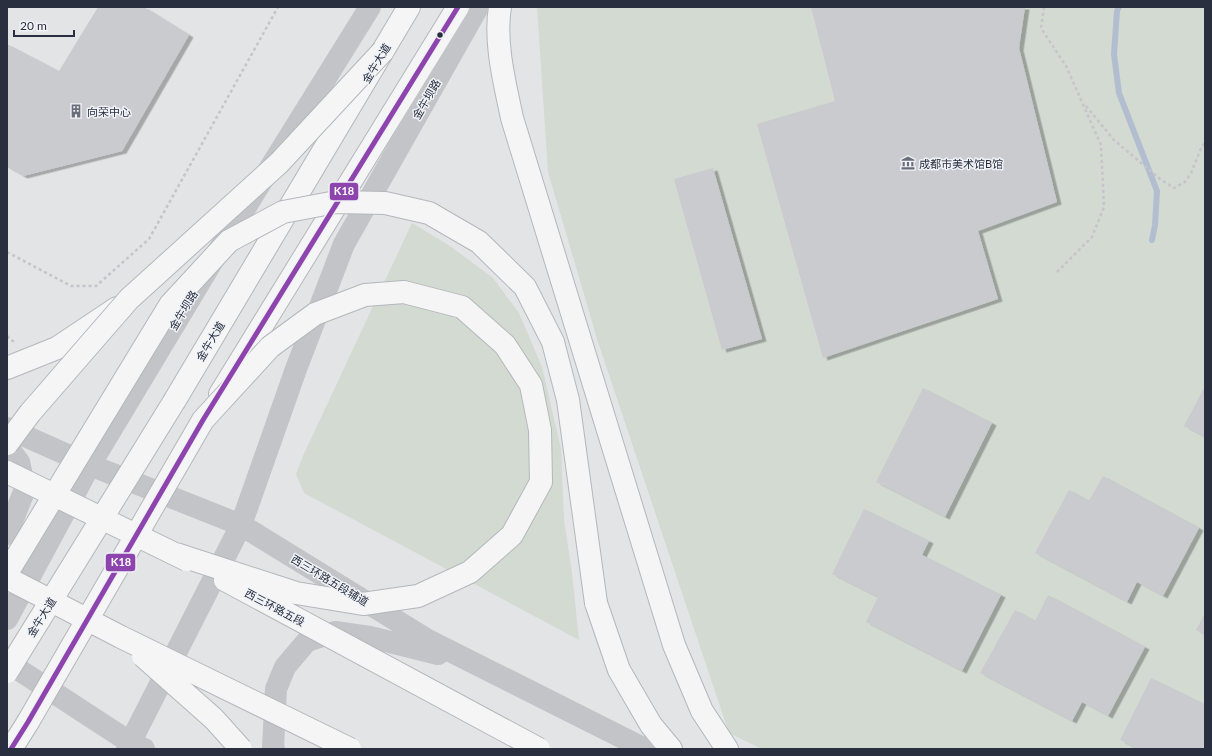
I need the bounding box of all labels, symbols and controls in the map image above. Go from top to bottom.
scale bar [14,12,74,38]
text: 20 m [20,18,47,33]
unlabelled marker [435,30,445,40]
street label: 金牛大道 [359,41,393,85]
street label: 金牛坝路 [409,77,443,121]
building icon: 向荣中心 [68,103,84,119]
place label: 向荣中心 [87,105,131,118]
museum icon: 成都市美术馆B馆 [900,155,916,171]
place label: 成都市美术馆B馆 [919,157,1003,170]
line badge: K18 [329,182,359,201]
text: K18 [334,184,354,197]
street label: 金牛坝路 [166,288,200,332]
street label: 金牛大道 [193,319,227,363]
street label: 西三环路五段辅道 [289,552,371,608]
line badge: K18 [105,553,136,572]
text: K18 [111,555,131,568]
street label: 西三环路五段 [243,586,307,628]
street label: 金牛大道 [24,595,58,639]

